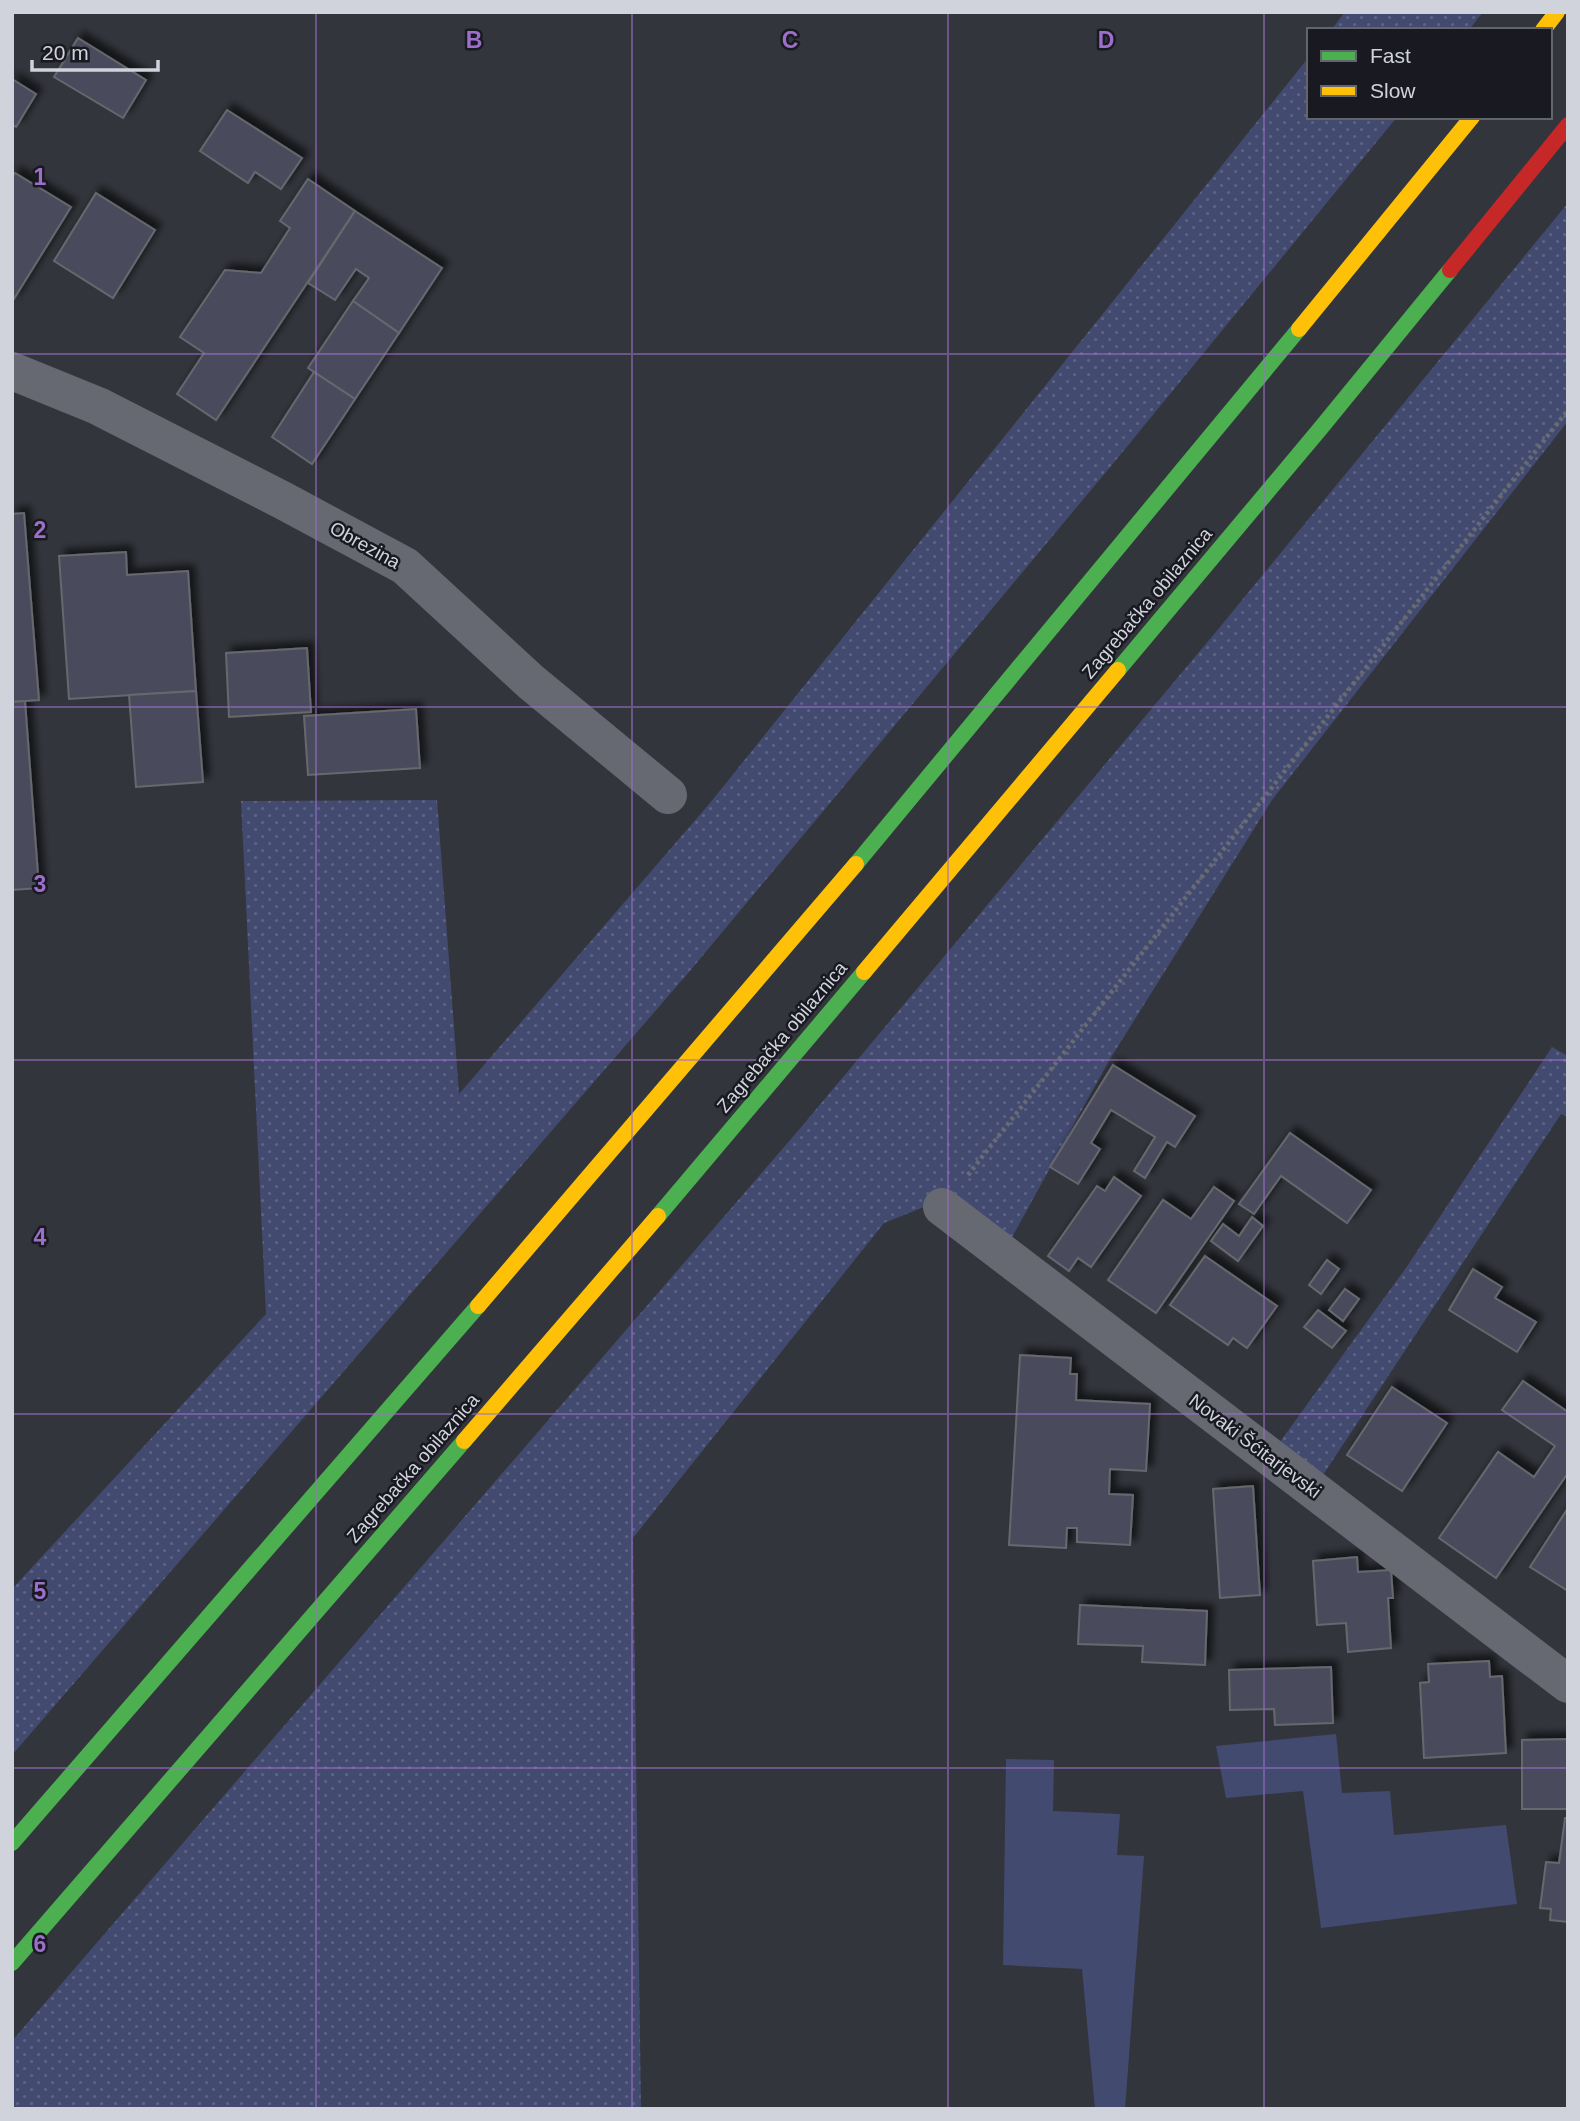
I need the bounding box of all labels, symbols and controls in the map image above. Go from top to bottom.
text: B [466,27,482,53]
text: C [782,27,798,53]
text: D [1098,27,1114,53]
scale bar [32,28,158,72]
legend [1307,28,1552,119]
text: 20 m [42,41,89,64]
text: Fast [1370,44,1411,67]
text: Slow [1370,79,1416,102]
text: 1 [34,164,47,190]
text: 2 [34,517,46,543]
street label: Obrezina [326,517,404,573]
street label: Zagrebačka obilaznica [1078,523,1216,683]
text: 3 [34,871,46,897]
street label: Zagrebačka obilaznica [713,957,851,1117]
text: 4 [34,1224,47,1250]
street label: Zagrebačka obilaznica [343,1389,484,1547]
street label: Novaki Šćitarjevski [1185,1390,1325,1502]
text: 5 [34,1578,47,1604]
text: 6 [34,1931,46,1957]

